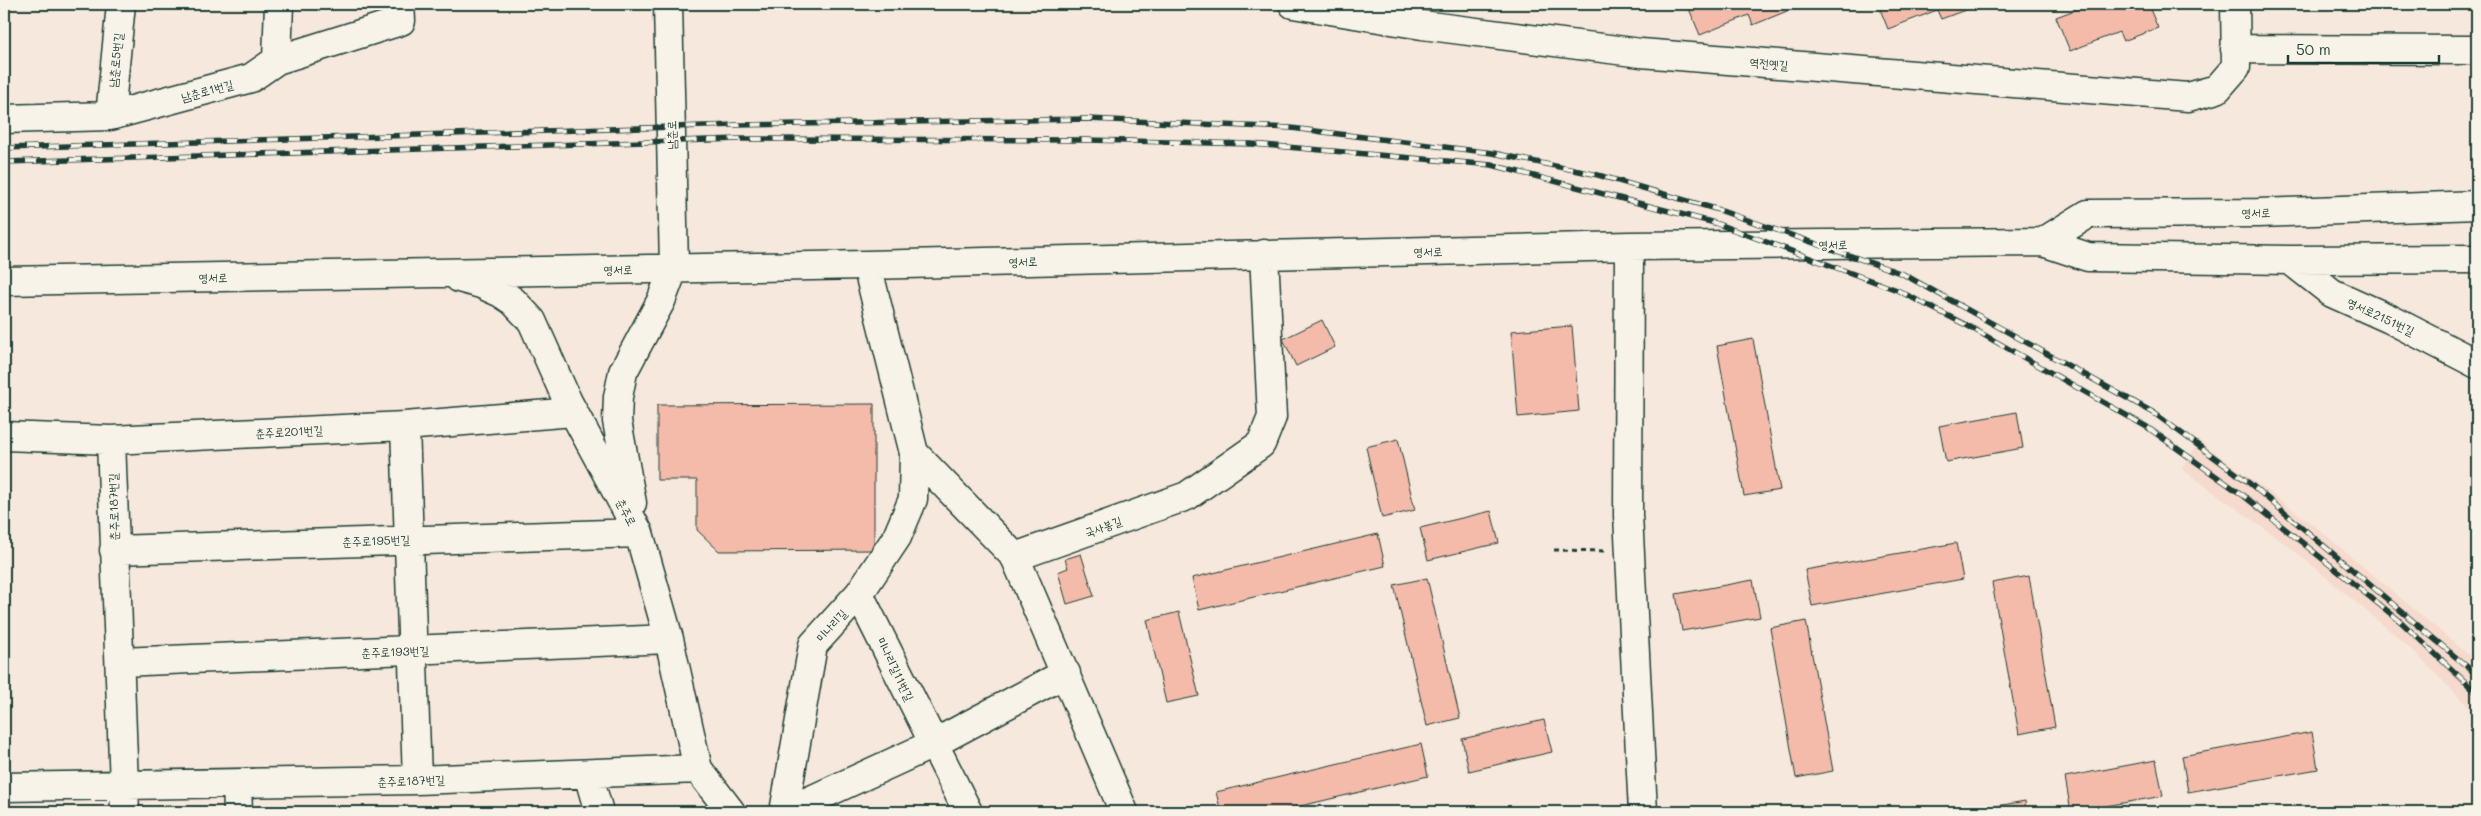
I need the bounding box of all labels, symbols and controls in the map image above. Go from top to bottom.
street label: 남춘로5번길 [104,31,126,88]
scale bar [2288,32,2440,64]
text: 50 m [2296,39,2331,59]
street label: 역전옛길 [1749,53,1789,73]
street label: 남춘로1번길 [179,75,235,105]
street label: 남춘로 [663,120,679,150]
street label: 영서로 [2241,204,2271,220]
street label: 영서로 [1818,236,1848,252]
street label: 영서로 [1413,243,1443,259]
street label: 영서로 [1008,252,1038,270]
street label: 영서로 [603,261,633,277]
street label: 영서로 [198,269,228,285]
street label: 영서로2151번길 [2345,293,2418,339]
street label: 춘주로201번길 [255,421,324,441]
street label: 춘주로187번길 [104,473,122,541]
street label: 춘주로 [613,495,641,529]
street label: 국사봉길 [1082,512,1124,540]
street label: 춘주로195번길 [342,531,410,549]
street label: 미나리길 [812,605,850,645]
street label: 미나리길11번길 [874,635,918,704]
street label: 춘주로193번길 [361,642,429,660]
street label: 춘주로187번길 [377,771,445,789]

